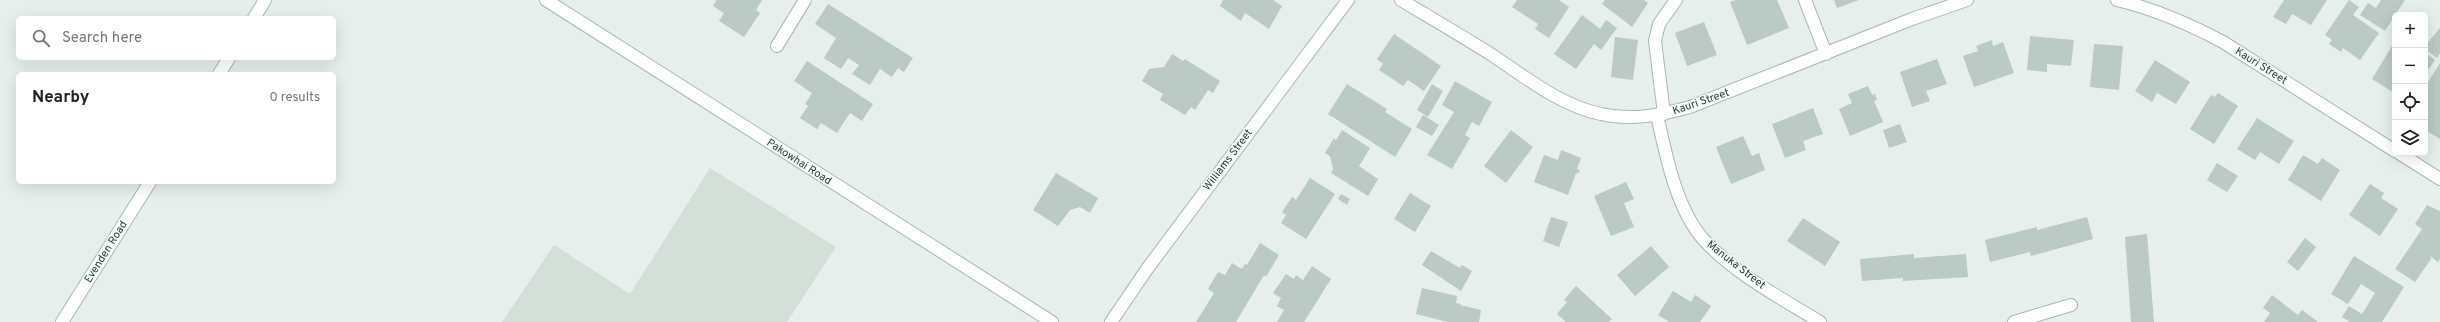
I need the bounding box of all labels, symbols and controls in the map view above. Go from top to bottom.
map controls [2392,12,2428,156]
button: + [2392,12,2428,48]
search box [16,16,336,60]
icon: search [30,27,52,49]
text: Search here [62,29,142,48]
street label: Kauri Street [2232,44,2290,88]
button: − [2392,48,2428,84]
button: locate [2392,84,2428,120]
street label: Kauri Street [1671,86,1731,118]
text: Nearby [32,87,89,109]
text: 0 results [269,90,320,106]
button: layers [2392,120,2428,156]
street label: Williams Street [1200,126,1256,194]
street label: Pakowhai Road [764,136,834,188]
street label: Evenden Road [81,218,131,286]
street label: Manuka Street [1704,238,1768,292]

